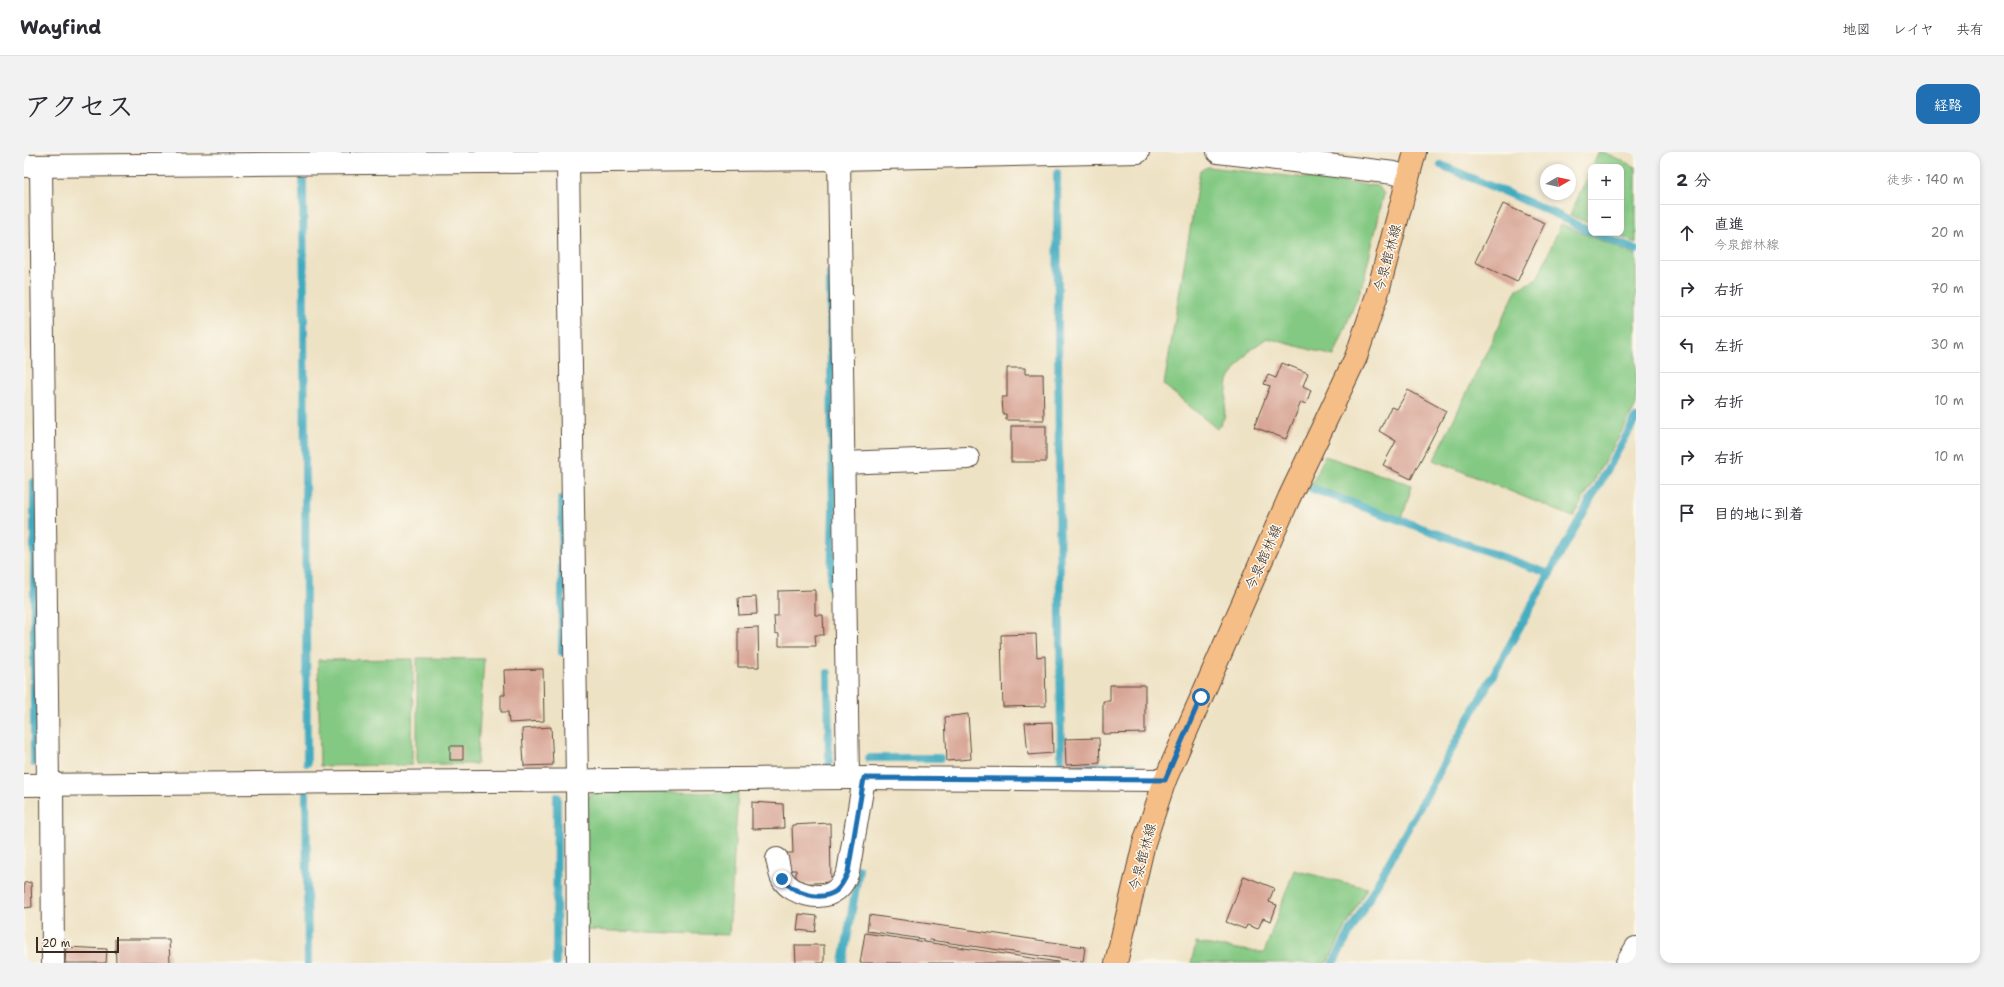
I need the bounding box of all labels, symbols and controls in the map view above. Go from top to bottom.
text: Wayfind [20,15,101,40]
text: 地図 [1843,20,1871,38]
text: レイヤ [1893,20,1934,38]
text: 共有 [1956,20,1984,38]
button: 経路 [1916,84,1980,124]
text: アクセス [24,87,134,125]
north arrow [1540,164,1576,200]
map controls [1588,164,1624,236]
button: + [1588,164,1624,200]
text: 2 分 [1676,169,1711,191]
text: 徒歩 · 140 m [1887,171,1964,188]
button: − [1588,200,1624,236]
text: 直進 [1714,214,1744,234]
street label: 今泉館林線 [1369,222,1405,294]
icon: ahead [1676,222,1698,244]
text: 20 m [1931,224,1964,241]
text: 今泉館林線 [1714,236,1779,253]
icon: right [1676,278,1698,300]
text: 右折 [1714,280,1744,300]
text: 70 m [1930,280,1964,297]
icon: left [1676,334,1698,356]
text: 左折 [1714,336,1744,356]
text: 30 m [1930,336,1964,353]
icon: right [1676,390,1698,412]
text: 右折 [1714,392,1744,412]
text: 10 m [1934,392,1964,409]
icon: right [1676,446,1698,468]
text: 右折 [1714,448,1744,468]
text: 10 m [1934,448,1964,465]
icon: arrive [1676,502,1698,524]
text: 目的地に到着 [1714,504,1804,524]
street label: 今泉館林線 [1241,521,1285,593]
route start [1192,688,1210,706]
street label: 今泉館林線 [1124,821,1160,893]
route end [773,870,791,888]
scale bar [36,935,119,954]
text: 20 m [42,936,70,951]

